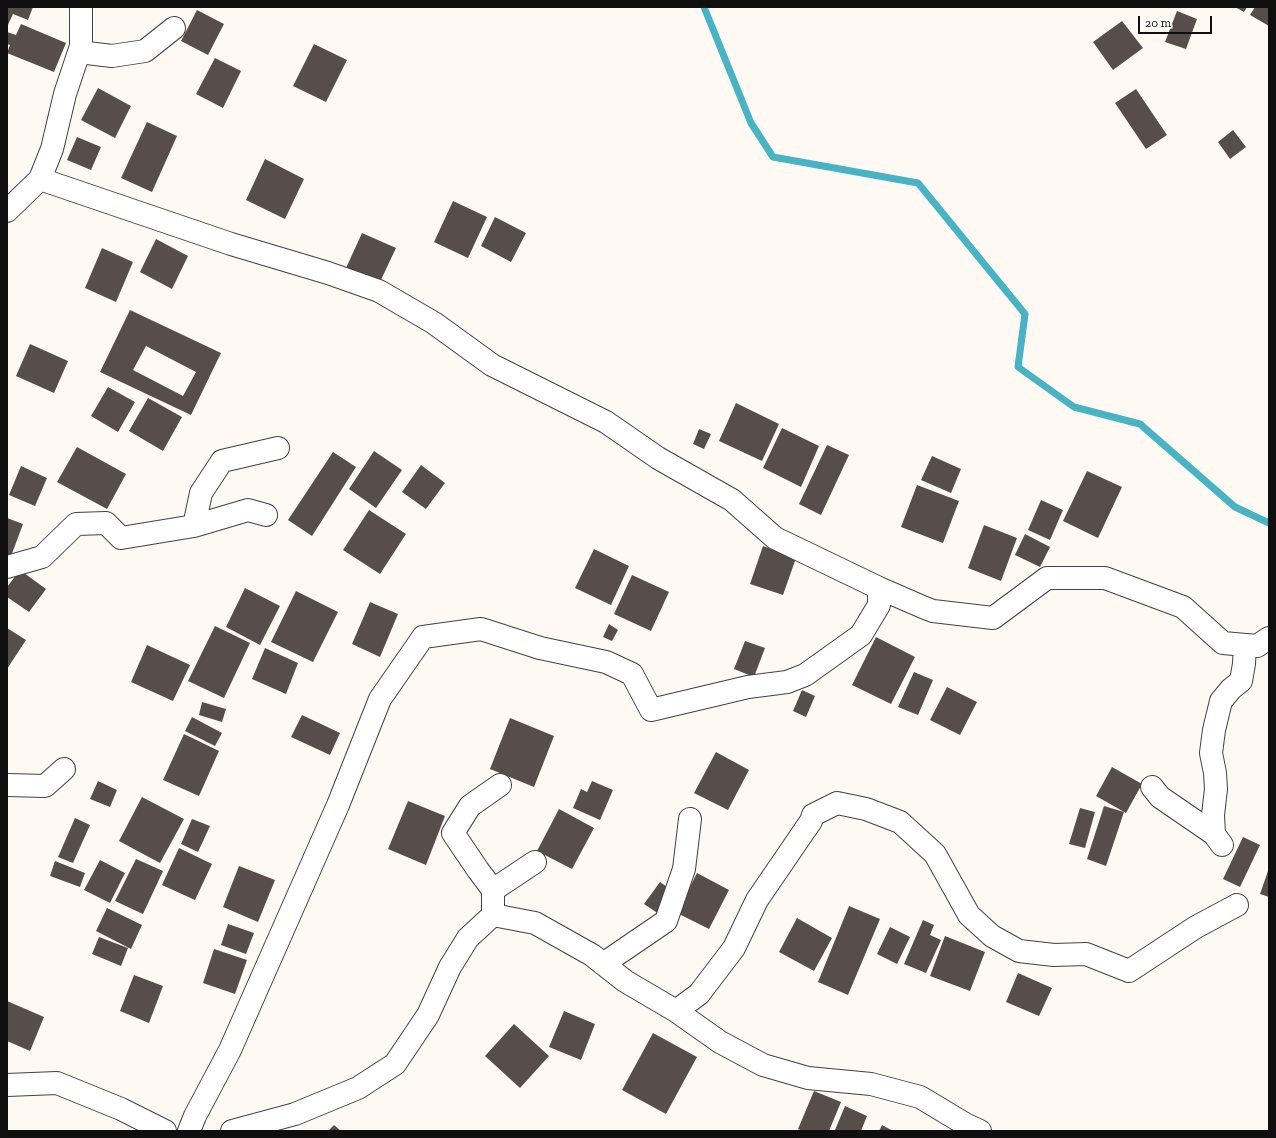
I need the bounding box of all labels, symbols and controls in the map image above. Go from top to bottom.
scale bar [1140,8,1214,34]
text: 20 m [1145,16,1171,30]

